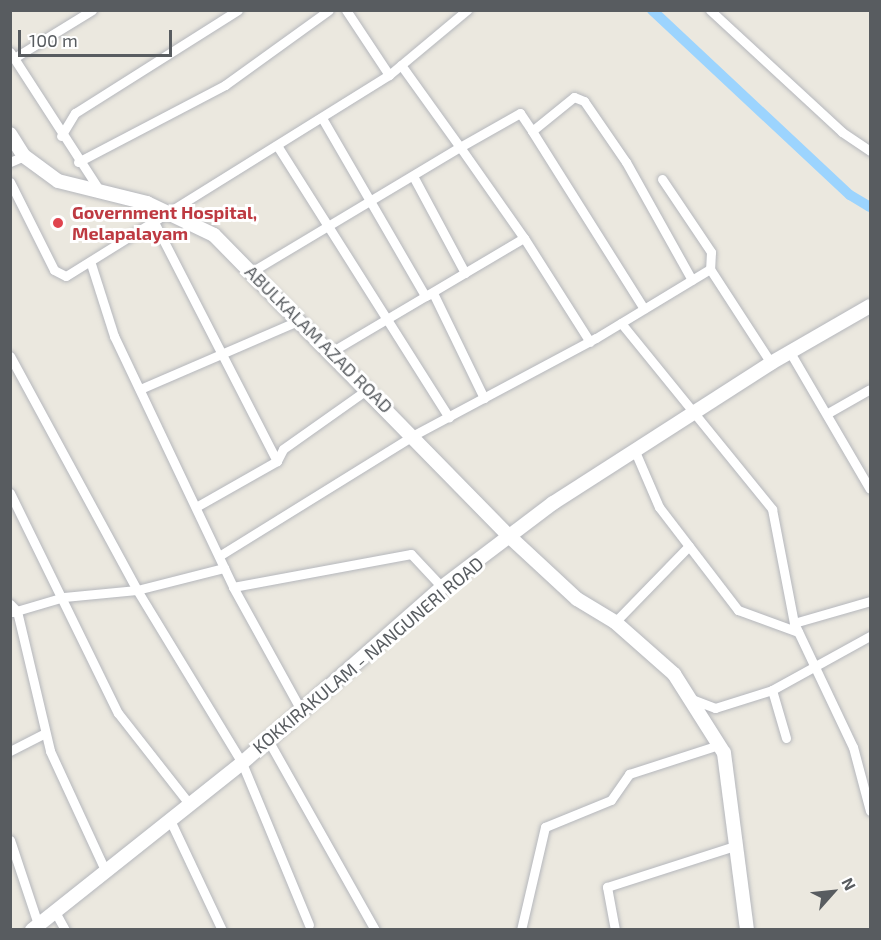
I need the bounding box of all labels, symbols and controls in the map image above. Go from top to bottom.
scale bar [21,18,176,56]
text: 100 m [29,29,78,51]
place label: Government Hospital, Melapalayam [72,202,257,244]
marker: Government Hospital, Melapalayam [49,214,67,232]
street label: ABULKALAM AZAD ROAD [240,260,398,418]
street label: KOKKIRAKULAM - NANGUNERI ROAD [248,552,488,758]
north arrow [803,862,863,922]
text: N [838,874,861,893]

